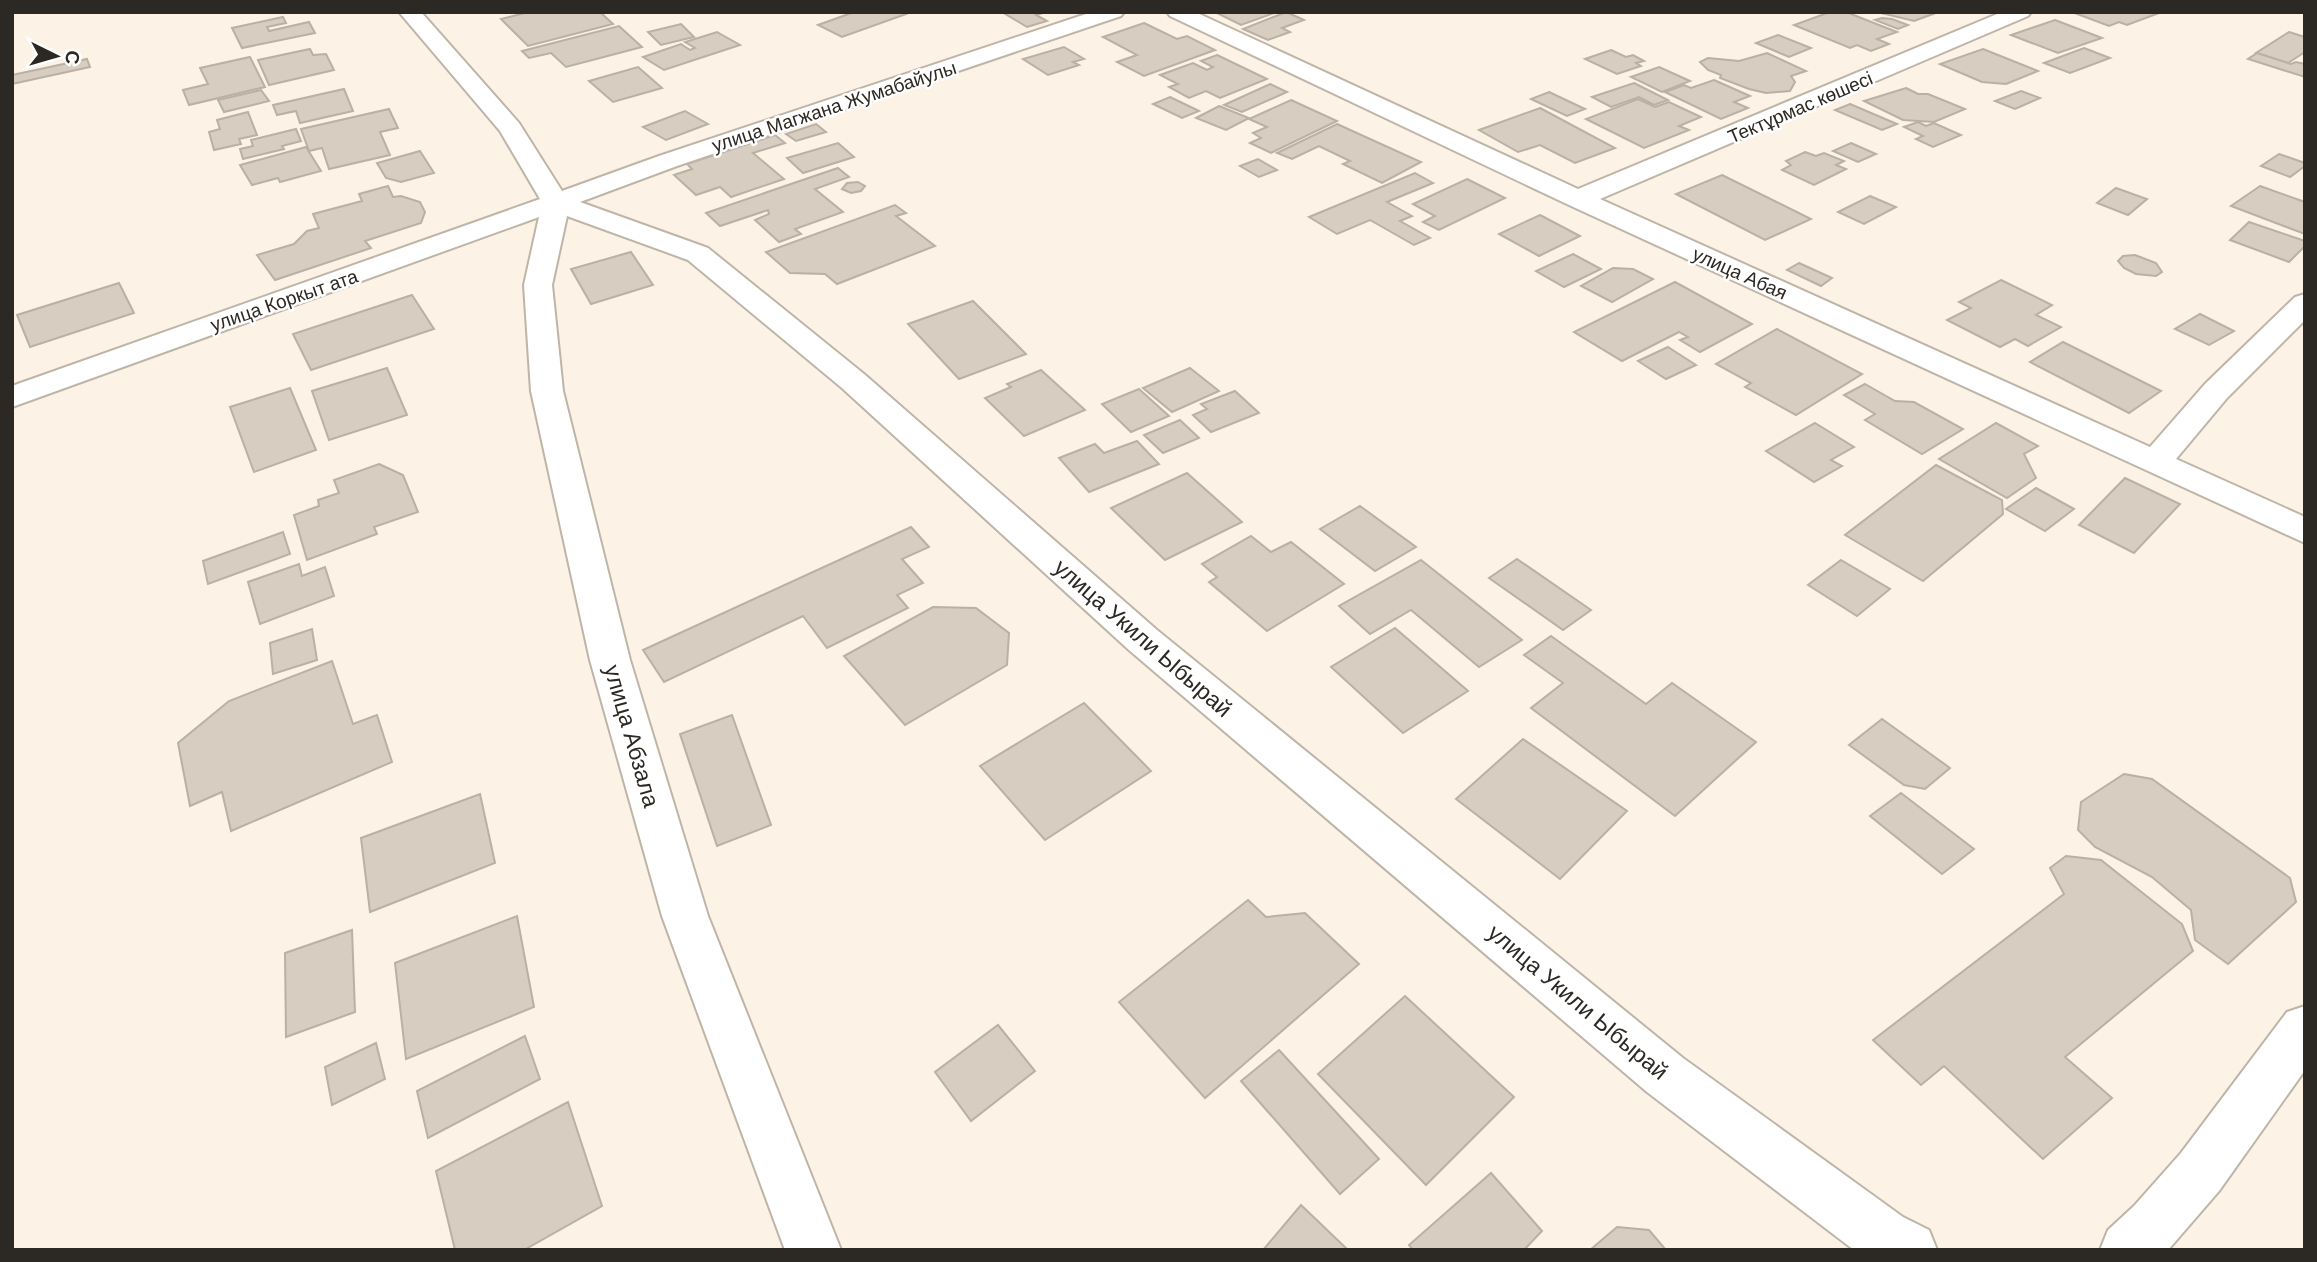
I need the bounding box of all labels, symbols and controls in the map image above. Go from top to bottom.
north arrow [21,21,91,91]
text: С [59,50,85,66]
street label: улица Магжана Жумабайулы [709,55,960,158]
street label: Тектұрмас көшесі [1724,66,1876,149]
street label: улица Абая [1688,241,1791,305]
street label: улица Коркыт ата [207,263,362,337]
street label: улица Укили Ыбырай [1048,552,1238,724]
street label: улица Абзала [597,661,667,811]
street label: улица Укили Ыбырай [1482,918,1674,1086]

